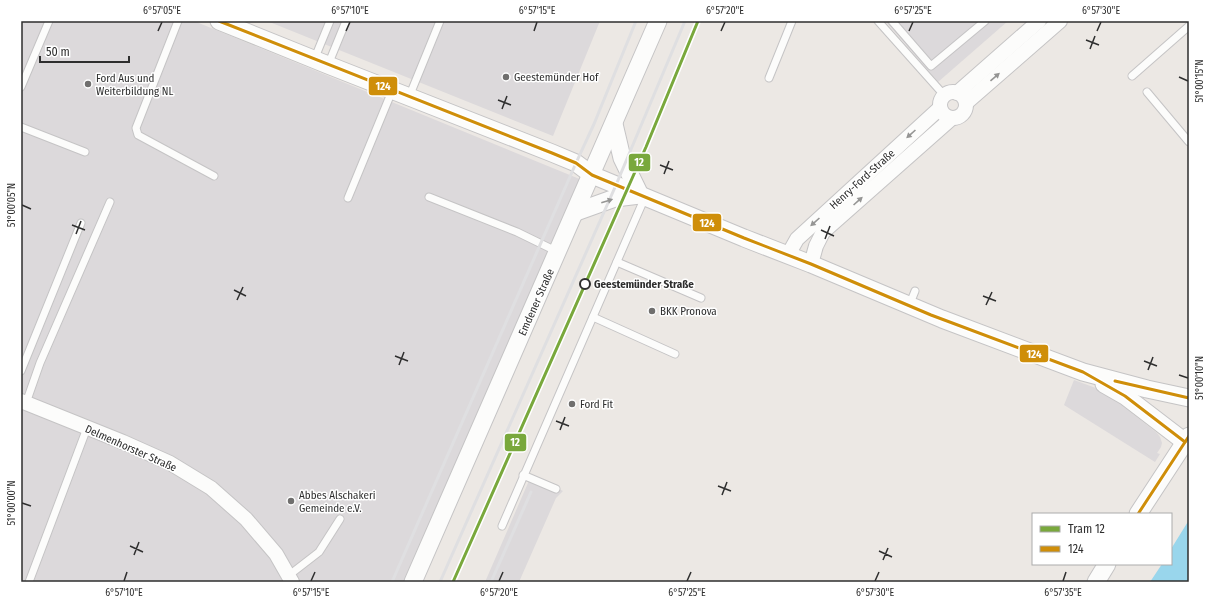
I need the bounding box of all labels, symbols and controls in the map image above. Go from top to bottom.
text: 6°57'05"E [143,5,181,17]
text: 6°57'10"E [331,5,369,17]
text: 6°57'15"E [519,5,556,17]
text: 6°57'20"E [706,5,744,17]
text: 6°57'25"E [894,5,932,17]
text: 6°57'30"E [1082,5,1120,17]
scale bar [40,38,129,64]
text: 50 m [46,45,70,59]
text: 51°00'15"N [1194,59,1206,103]
place label: Geestemünder Hof [514,71,599,84]
place label: Ford Aus und Weiterbildung NL [96,72,173,98]
marker: Geestemünder Hof [501,72,511,82]
one-way arrow [990,73,1001,82]
line badge: 124 [368,76,398,96]
marker: Ford Aus und Weiterbildung NL [83,79,93,89]
text: 124 [375,80,391,93]
one-way arrow [907,129,916,138]
street label: Henry-Ford-Straße [827,147,898,212]
line badge: 12 [628,153,651,172]
text: 12 [634,156,644,169]
text: 51°00'05"N [6,183,18,227]
one-way arrow [853,196,863,206]
one-way arrow [602,198,614,204]
line badge: 124 [692,213,722,232]
text: 124 [699,217,715,230]
one-way arrow [810,217,821,226]
street label: Emdener Straße [516,267,557,338]
marker: Geestemünder Straße [579,278,591,290]
place label: Geestemünder Straße [594,278,694,291]
place label: BKK Pronova [660,305,717,318]
marker: BKK Pronova [647,306,657,316]
line badge: 124 [1019,344,1049,363]
text: 124 [1026,348,1042,361]
text: 51°00'10"N [1194,356,1206,400]
place label: Ford Fit [580,398,613,411]
marker: Ford Fit [567,399,577,409]
street label: Delmenhorster Straße [83,422,179,475]
line badge: 12 [504,433,527,452]
text: 12 [510,436,520,449]
text: 51°00'00"N [6,480,18,526]
place label: Abbes Alschakeri Gemeinde e.V. [299,489,376,515]
marker: Abbes Alschakeri Gemeinde e.V. [286,496,296,506]
legend [1032,513,1172,565]
text: Tram 12 [1068,522,1105,536]
text: 124 [1068,542,1084,556]
text: 6°57'10"E [105,587,143,599]
text: 6°57'15"E [293,587,330,599]
text: 6°57'20"E [480,587,518,599]
text: 6°57'25"E [668,587,706,599]
text: 6°57'30"E [856,587,894,599]
text: 6°57'35"E [1044,587,1082,599]

